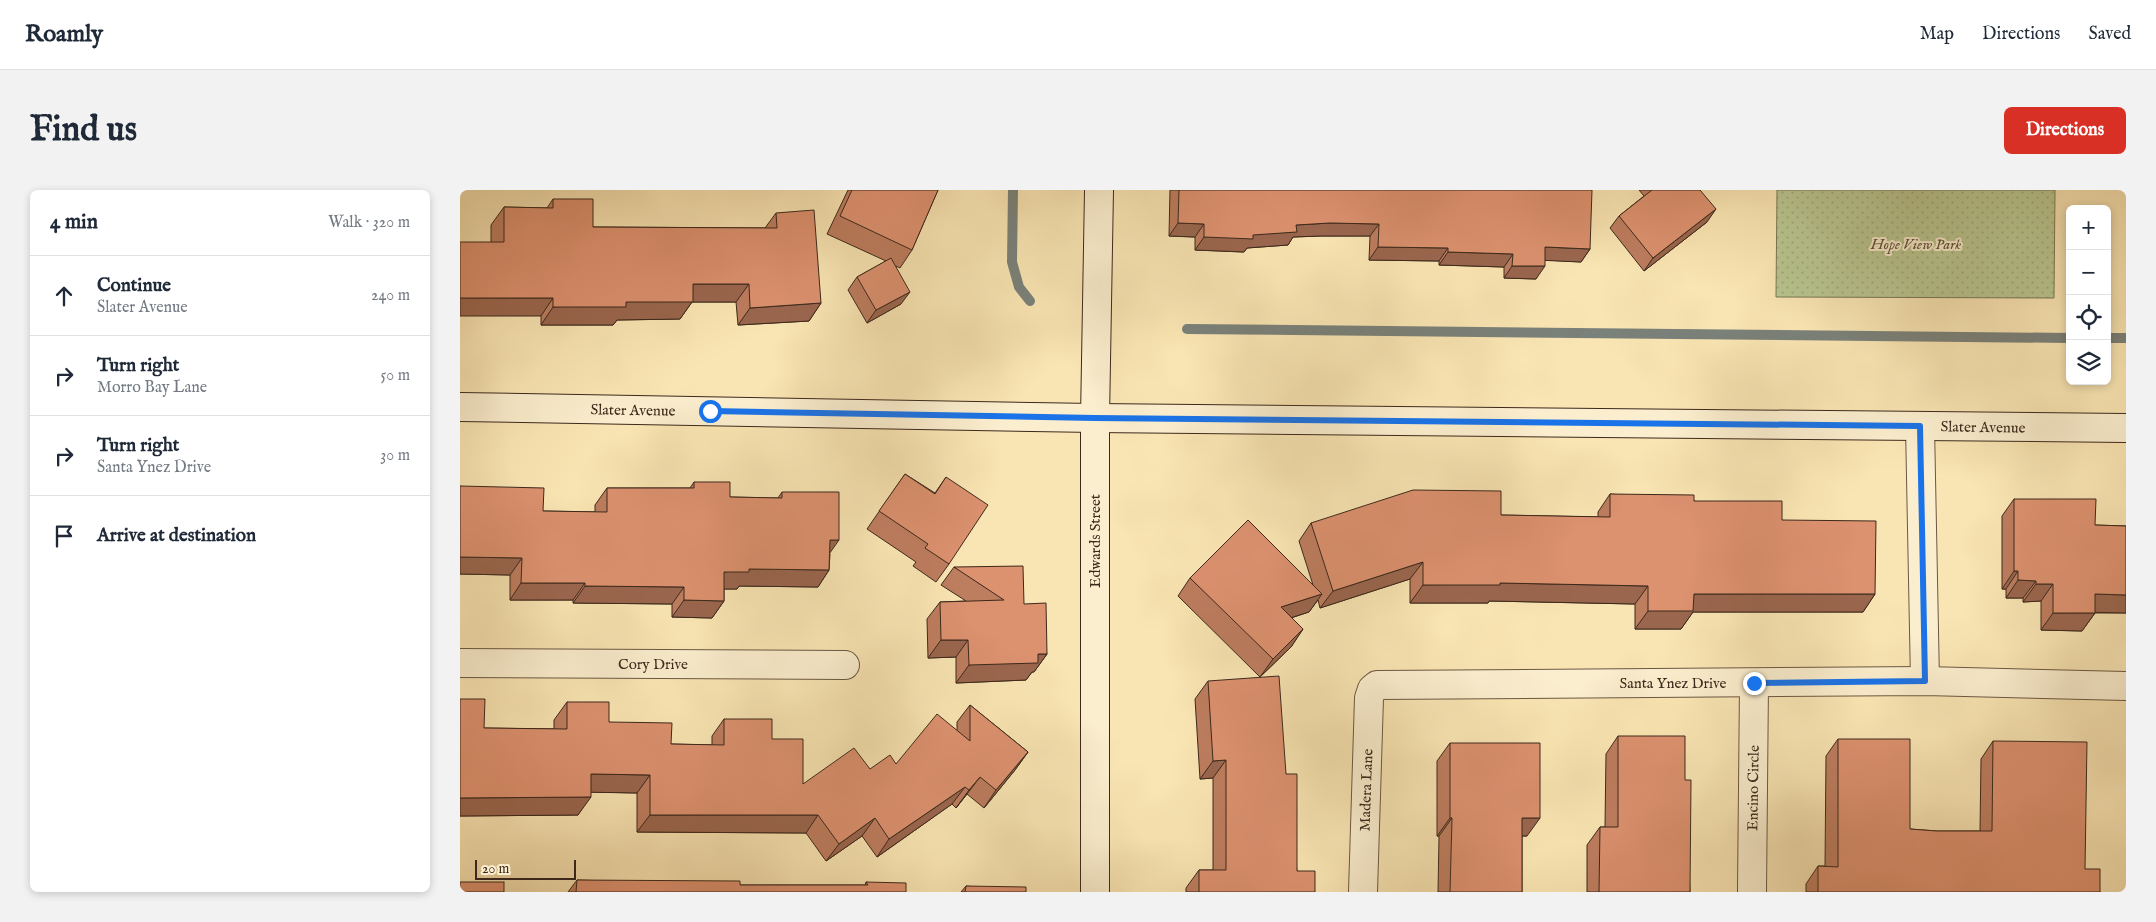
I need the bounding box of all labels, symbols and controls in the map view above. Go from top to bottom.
text: Roamly [25,19,103,50]
text: Map [1920,23,1954,46]
text: Directions [1982,23,2060,46]
text: Saved [2088,23,2131,46]
button: Directions [2004,107,2126,154]
text: Find us [30,108,137,153]
map controls [2066,205,2111,385]
button: + [2066,205,2111,250]
text: 4 min [50,209,98,236]
text: Walk · 320 m [328,213,410,233]
park label: Hope View Park [1870,235,1961,254]
button: − [2066,250,2111,295]
text: Continue [97,274,171,298]
icon: ahead [50,282,78,310]
text: 240 m [371,286,410,306]
button: locate [2066,295,2111,340]
text: Slater Avenue [97,298,188,318]
button: layers [2066,340,2111,385]
text: Turn right [97,354,179,378]
icon: right [50,362,78,390]
text: 50 m [381,366,410,386]
text: Morro Bay Lane [97,378,207,398]
street label: Slater Avenue [590,400,676,421]
route start [699,400,722,423]
street label: Slater Avenue [1940,417,2026,438]
text: Turn right [97,434,179,458]
icon: right [50,442,78,470]
text: 30 m [380,446,410,466]
text: Santa Ynez Drive [97,458,211,478]
street label: Edwards Street [1086,494,1105,588]
icon: arrive [50,522,78,550]
text: Arrive at destination [97,524,256,548]
street label: Cory Drive [618,655,688,674]
route end [1743,672,1766,695]
street label: Santa Ynez Drive [1620,674,1727,693]
street label: Encino Circle [1743,745,1764,831]
street label: Madera Lane [1356,748,1377,832]
scale bar [475,857,576,880]
text: 20 m [482,860,509,878]

